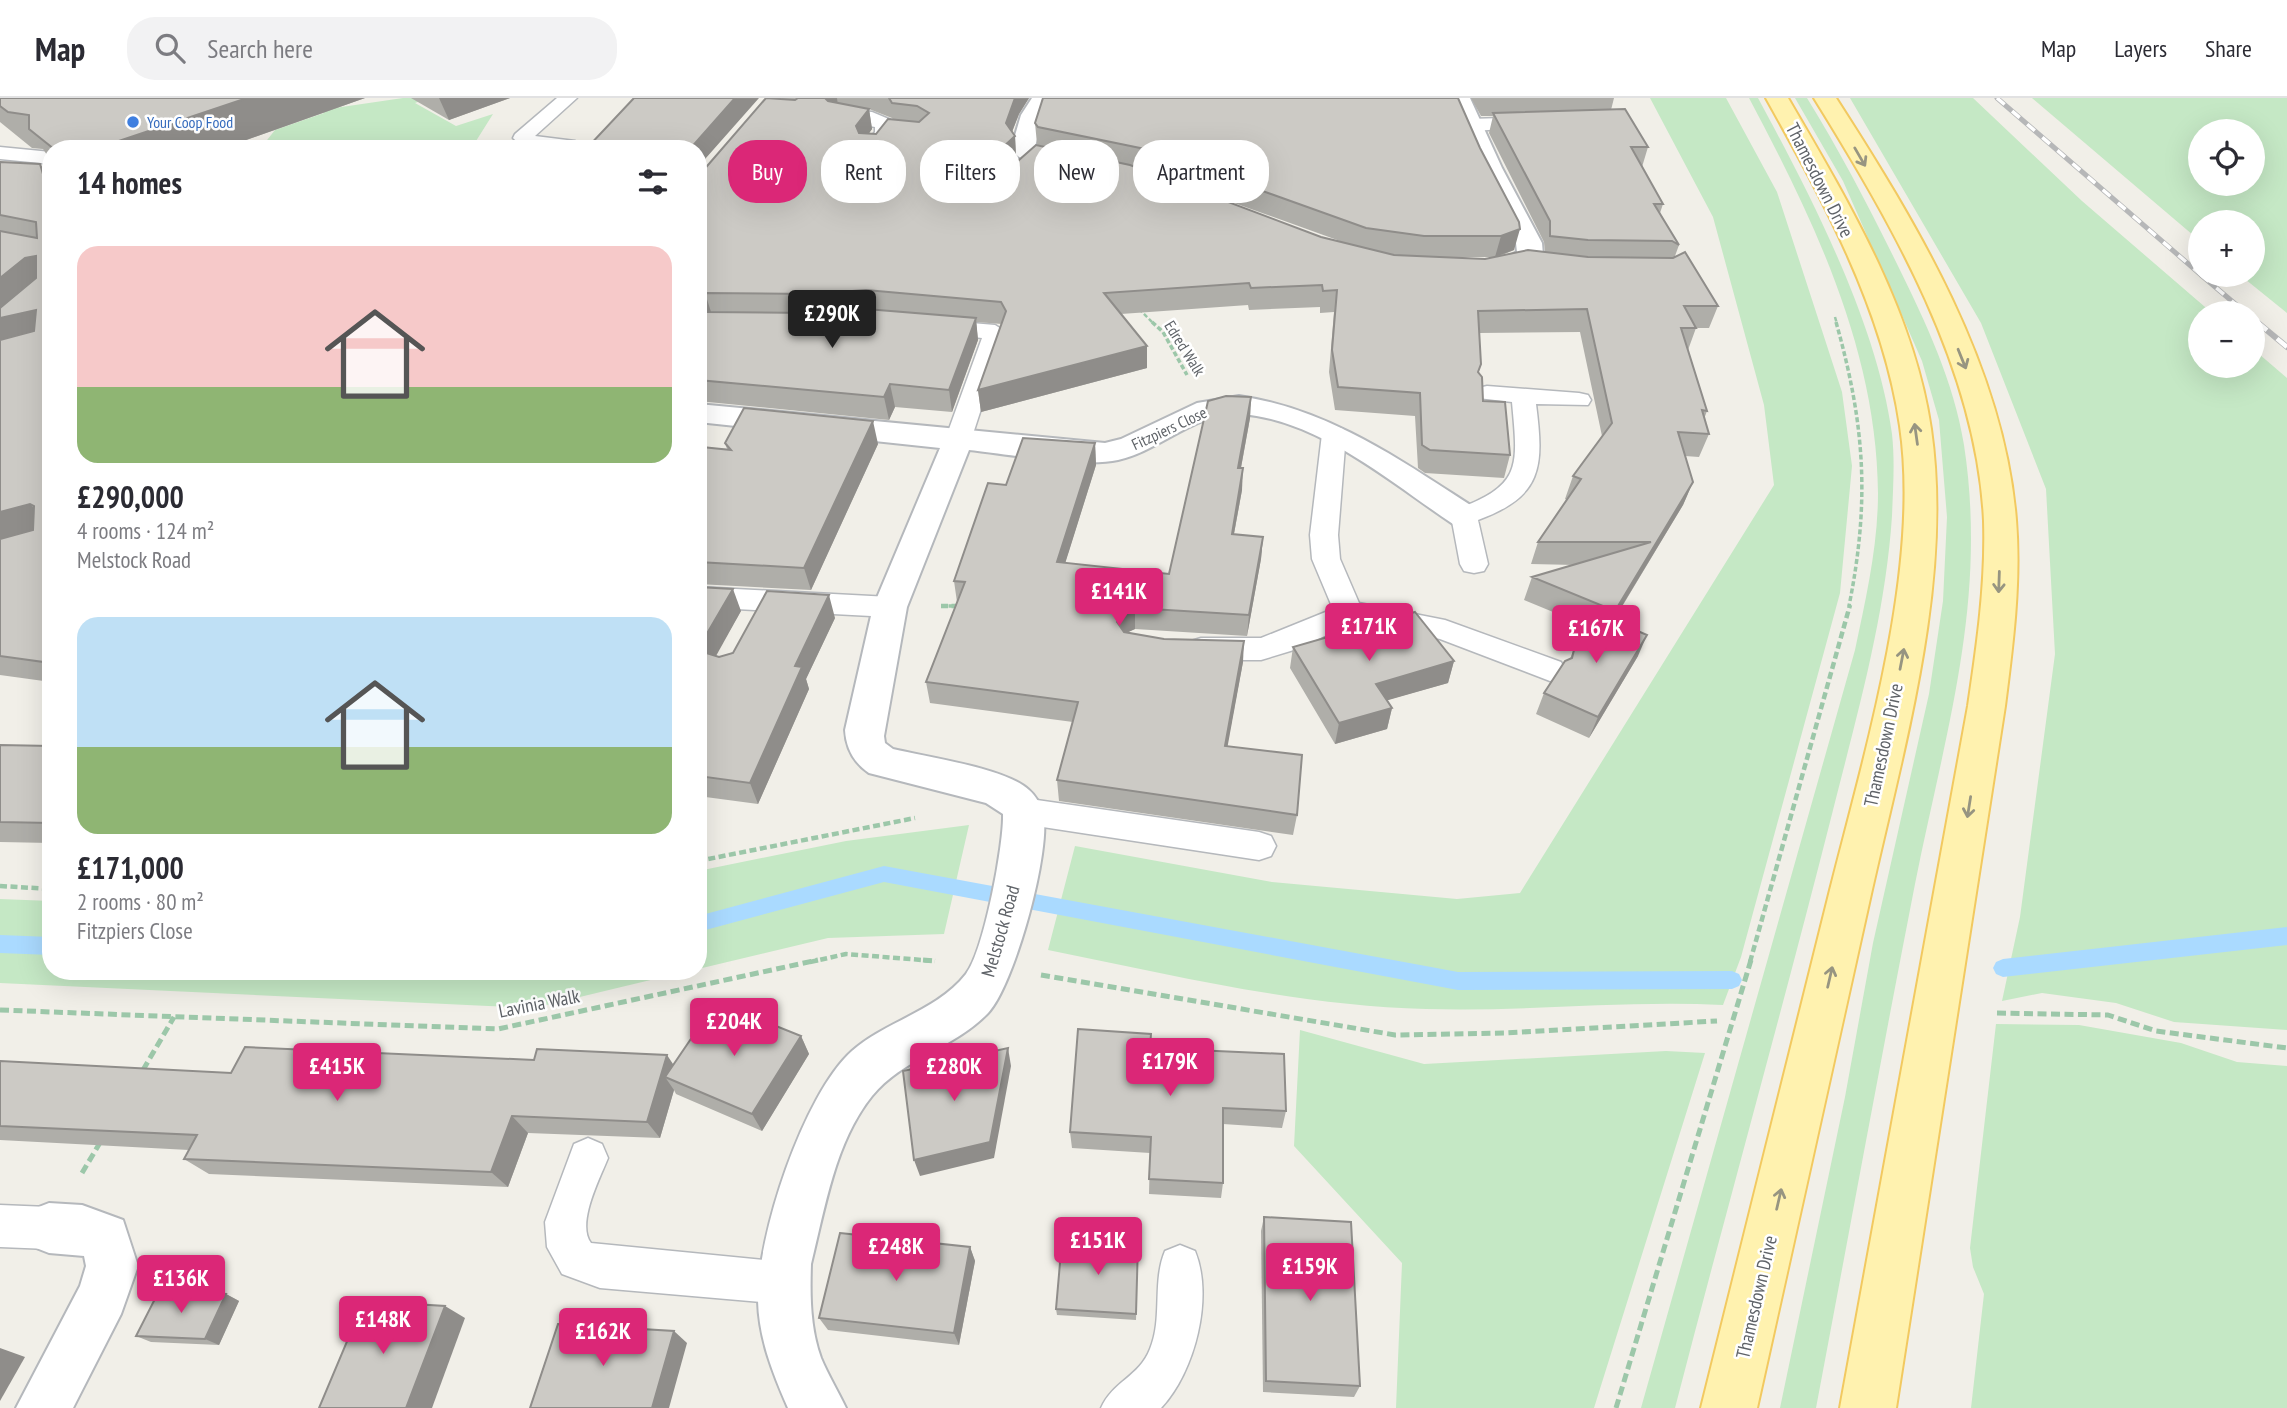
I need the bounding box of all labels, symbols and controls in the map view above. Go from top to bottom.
search box [127,17,617,80]
text: Map [35,27,85,70]
icon: search [151,29,189,67]
text: Search here [207,32,313,65]
text: Map [2041,33,2076,64]
text: Layers [2114,33,2167,64]
text: Share [2205,33,2252,64]
place label: Your Coop Food [147,112,233,132]
marker: Your Coop Food [125,114,141,130]
street label: Thamesdown Drive [1781,119,1859,241]
map controls [2188,119,2265,378]
button: locate [2188,119,2265,196]
chip: Buy [728,140,807,203]
chip: Rent [821,140,906,203]
chip: Filters [920,140,1020,203]
chip: New [1034,140,1119,203]
chip: Apartment [1133,140,1269,203]
one-way arrow [1853,146,1867,166]
text: 14 homes [77,163,182,202]
icon: filters [634,163,672,201]
button: + [2188,210,2265,287]
pin: £290K [783,290,881,350]
icon: home [312,291,438,417]
text: £290K [804,298,860,327]
button: − [2188,301,2265,378]
street label: Edred Walk [1160,317,1210,380]
one-way arrow [1957,348,1970,370]
street label: Fitzpiers Close [1128,402,1210,454]
one-way arrow [1909,423,1922,446]
text: £290,000 [77,477,184,516]
text: 4 rooms · 124 m² [77,516,214,545]
text: Melstock Road [77,545,191,574]
pin: £141K [1070,568,1168,628]
one-way arrow [1992,570,2005,593]
text: £141K [1091,576,1147,605]
pin: £171K [1320,603,1418,663]
pin: £167K [1547,606,1645,665]
text: £171K [1341,611,1397,640]
text: £167K [1568,613,1624,642]
one-way arrow [1895,648,1909,671]
icon: home [312,662,438,788]
street label: Thamesdown Drive [1858,681,1908,809]
one-way arrow [1962,795,1975,818]
text: £171,000 [77,848,184,887]
street label: Melstock Road [975,882,1025,980]
text: 2 rooms · 80 m² [77,887,204,916]
text: Fitzpiers Close [77,916,193,945]
one-way arrow [1824,966,1838,989]
street label: Lavinia Walk [496,983,582,1023]
pin: £204K [685,998,783,1058]
text: £204K [706,1006,762,1035]
pin: £179K [1121,1038,1219,1098]
pin: £415K [288,1044,386,1103]
pin: £280K [905,1044,1003,1103]
text: £179K [1142,1046,1198,1075]
text: £415K [309,1051,365,1080]
text: £280K [926,1051,982,1080]
one-way arrow [1773,1188,1786,1211]
pin: £151K [1049,1218,1147,1277]
pin: £248K [847,1224,945,1283]
text: £151K [1070,1225,1126,1254]
text: £248K [868,1231,924,1260]
street label: Thamesdown Drive [1730,1233,1782,1361]
pin: £159K [1261,1244,1359,1303]
text: £159K [1282,1251,1338,1280]
pin: £136K [132,1256,230,1315]
text: £136K [153,1263,209,1292]
pin: £148K [334,1296,432,1356]
text: £148K [355,1304,411,1333]
pin: £162K [554,1308,652,1368]
text: £162K [575,1316,631,1345]

